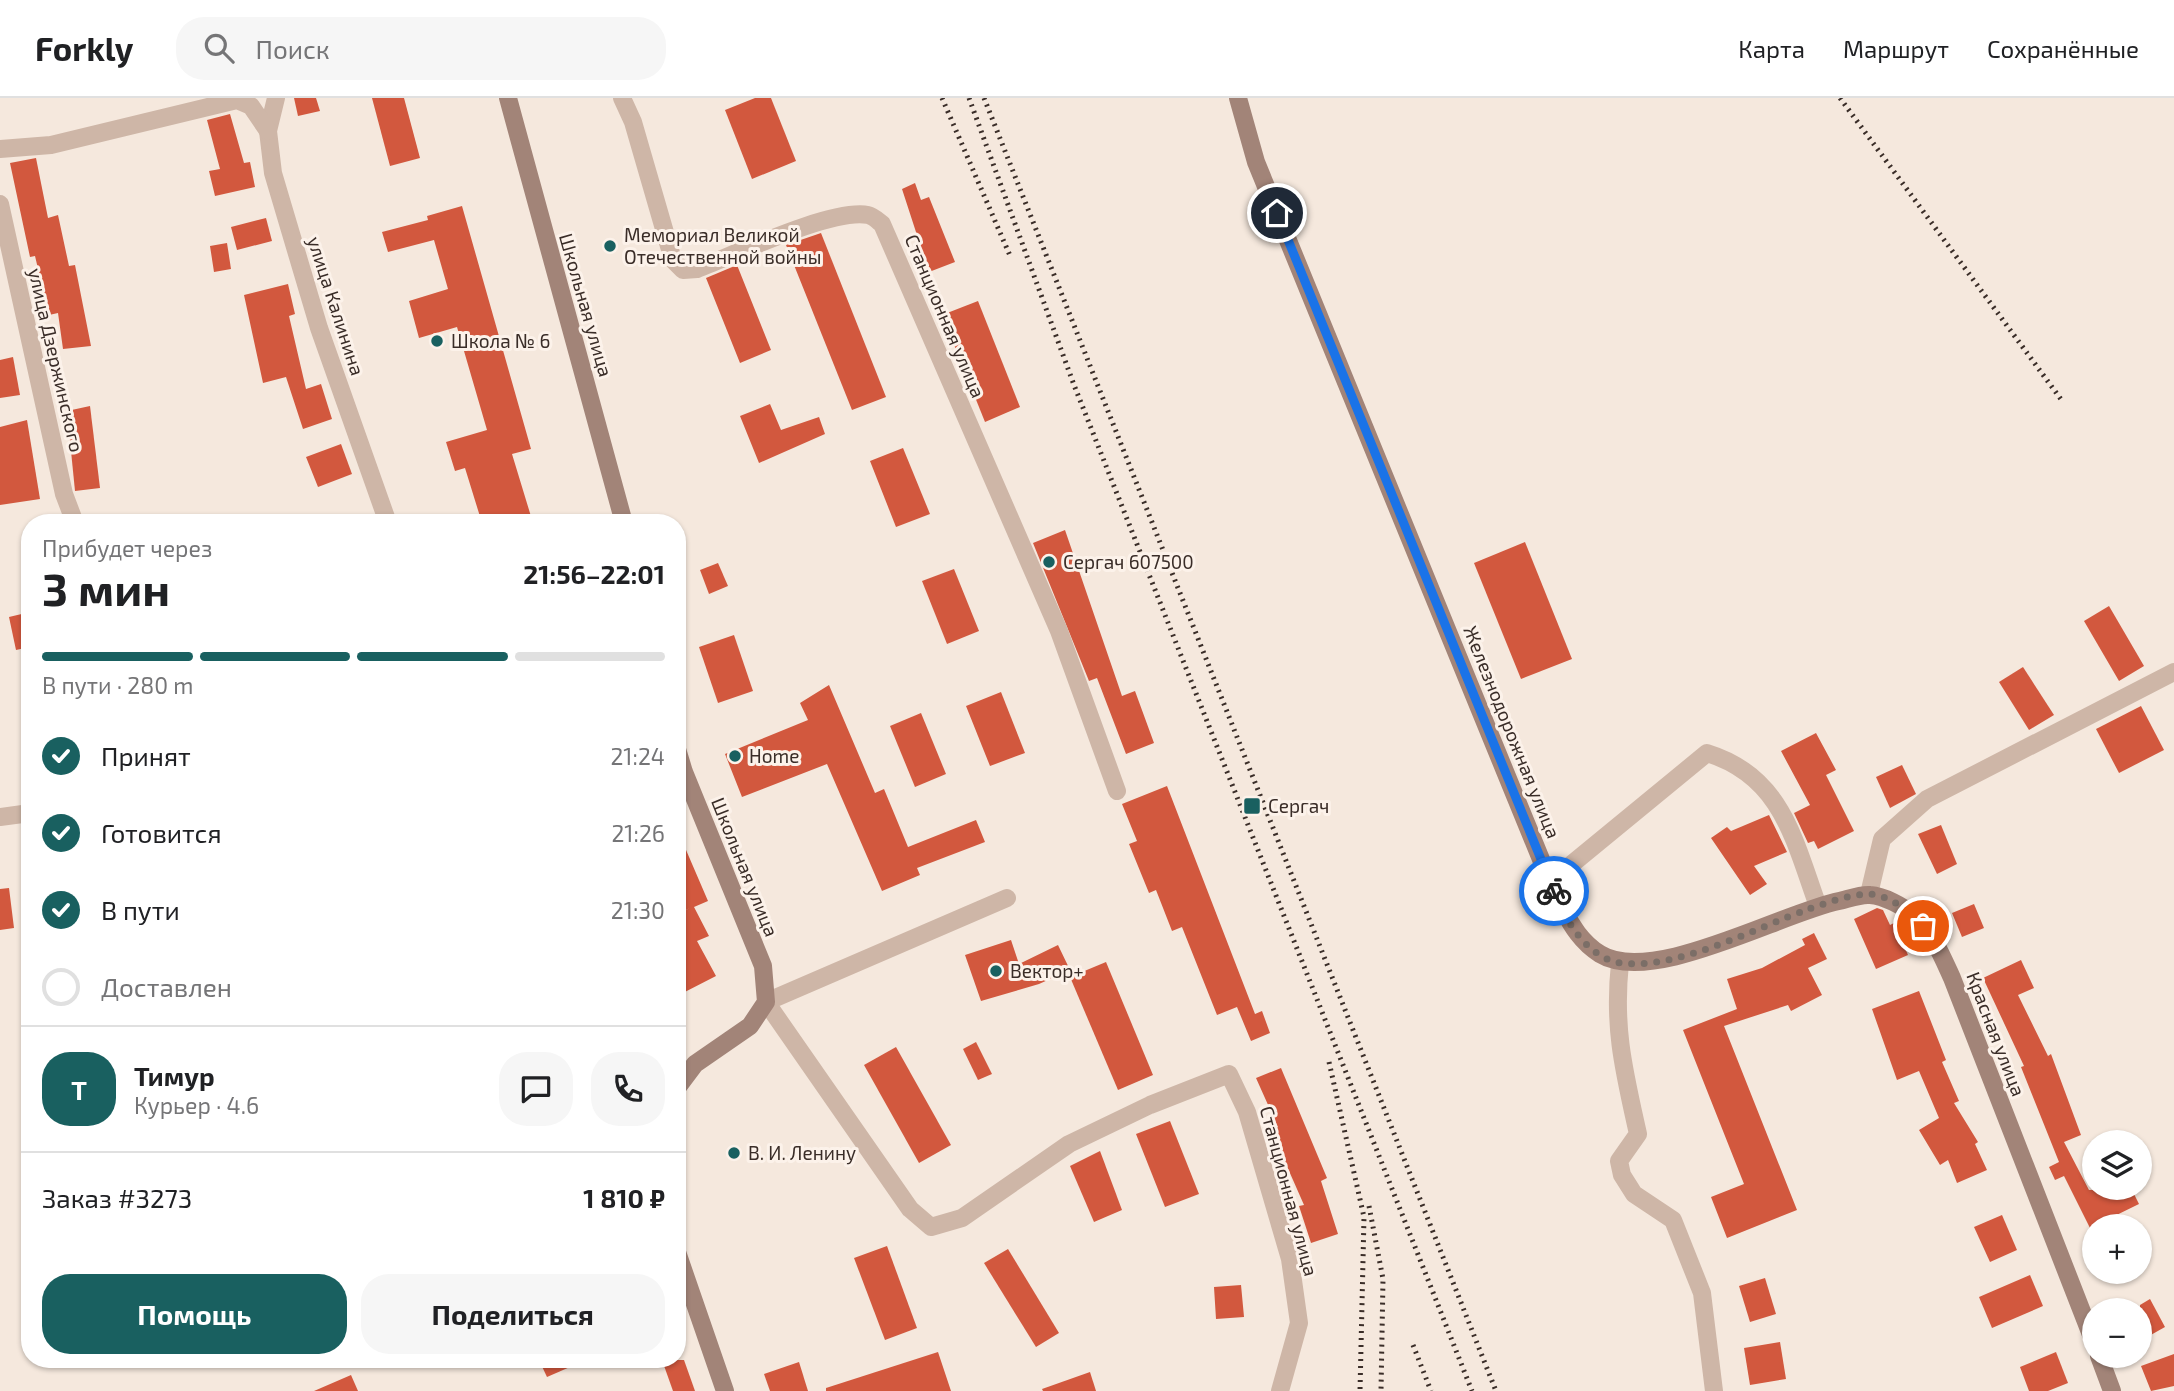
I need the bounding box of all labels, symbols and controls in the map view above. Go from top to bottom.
search box [176,17,666,80]
text: Forkly [35,28,134,68]
icon: search [200,29,238,67]
text: Поиск [256,33,330,64]
text: Карта [1738,34,1805,63]
text: Маршрут [1843,34,1949,63]
text: Сохранённые [1987,34,2139,63]
pin [1247,183,1307,243]
icon: home [1258,194,1296,232]
place label: Мемориал Великой Отечественной войны [624,223,822,268]
street label: Школьная улица [554,231,618,379]
street label: Станционная улица [900,231,990,401]
street label: улица Калинина [302,233,370,379]
marker: Мемориал Великой Отечественной войны [602,238,618,254]
street label: улица Дзержинского [23,266,89,454]
place label: Школа № 6 [451,329,550,352]
marker: Школа № 6 [429,333,445,349]
text: Прибудет через [42,534,212,562]
place label: Сергач 607500 [1063,550,1194,573]
marker: Сергач 607500 [1041,554,1057,570]
text: 21:56–22:01 [523,558,665,589]
text: 3 мин [42,560,170,615]
street label: Железнодорожная улица [1458,622,1566,842]
text: В пути · 280 m [42,671,193,699]
icon: check [42,737,80,775]
text: Принят [101,740,191,771]
text: 21:24 [610,742,665,770]
place label: Home [749,744,799,767]
marker: Home [727,748,743,764]
street label: Школьная улица [706,794,784,940]
place label: Сергач [1268,794,1329,817]
marker: Сергач [1242,796,1262,816]
icon: check [42,814,80,852]
text: Готовится [101,817,222,848]
text: 21:26 [611,819,665,847]
courier [1519,856,1589,926]
icon: bike [1535,872,1573,910]
icon: check [42,891,80,929]
text: В пути [101,894,180,925]
text: 21:30 [611,896,665,924]
pin [1893,896,1953,956]
icon: bag [1904,907,1942,945]
place label: Вектор+ [1010,959,1084,982]
marker: Вектор+ [988,963,1004,979]
street label: Красная улица [1961,968,2031,1100]
text: Доставлен [101,971,232,1002]
button: chat [499,1052,573,1126]
button: phone [591,1052,665,1126]
text: Тимур [134,1060,215,1091]
text: Т [71,1074,87,1105]
text: Курьер · 4.6 [134,1091,259,1119]
street label: Станционная улица [1255,1103,1323,1279]
map controls [2082,1130,2152,1368]
button: layers [2082,1130,2152,1200]
place label: В. И. Ленину [748,1141,856,1165]
marker: В. И. Ленину [726,1145,742,1161]
text: Заказ #3273 [42,1182,192,1213]
text: 1 810 ₽ [583,1182,665,1213]
button: + [2082,1214,2152,1284]
button: Помощь [42,1274,347,1354]
button: Поделиться [361,1274,665,1354]
button: − [2082,1298,2152,1368]

